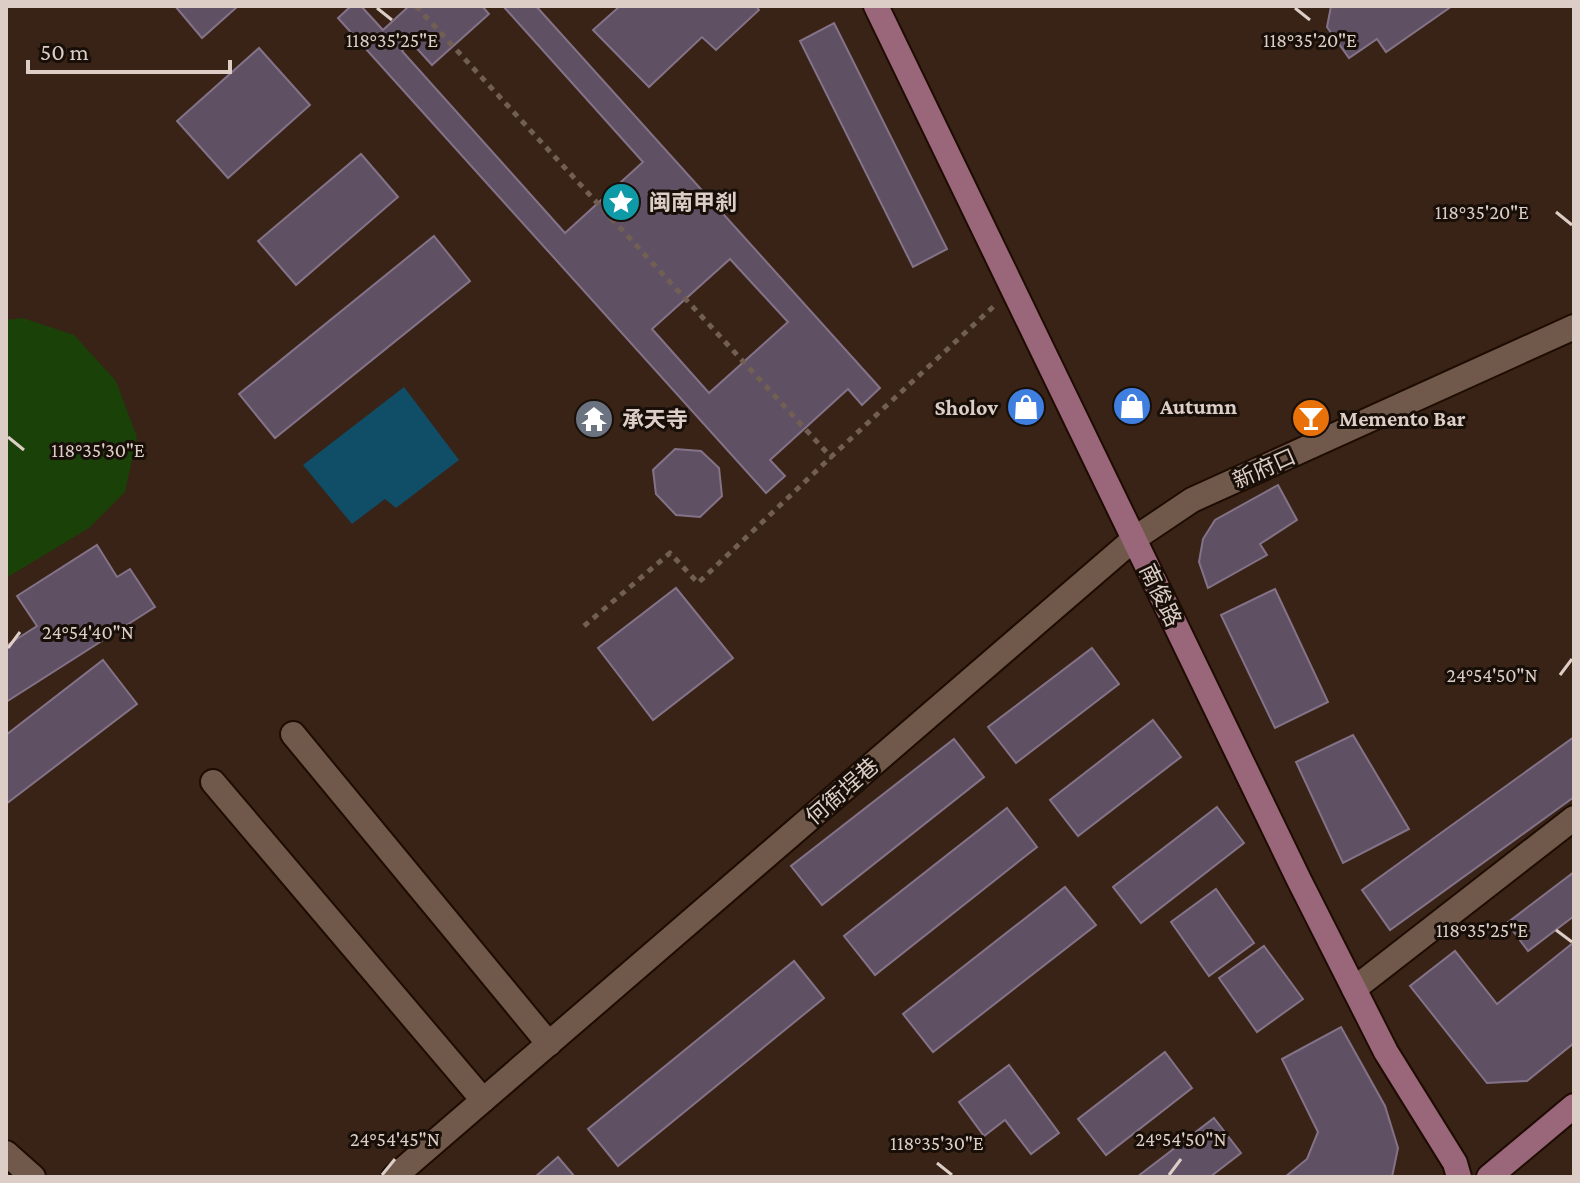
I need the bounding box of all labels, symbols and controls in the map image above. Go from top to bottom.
scale bar [28,24,230,74]
text: 118°35'25"E [346,29,438,51]
text: 118°35'20"E [1263,29,1357,51]
text: 50 m [40,38,89,65]
place icon: 闽南甲刹 [600,181,642,223]
place label: 闽南甲刹 [649,190,737,215]
text: 118°35'20"E [1435,201,1529,223]
shop icon: Autumn [1111,385,1153,427]
shop icon: Sholov [1005,386,1047,428]
place label: Autumn [1159,394,1237,419]
place label: Sholov [935,395,998,420]
bar icon: Memento Bar [1290,397,1332,439]
temple icon: 承天寺 [573,398,615,440]
place label: Memento Bar [1339,406,1466,431]
place label: 承天寺 [622,407,688,432]
text: 118°35'30"E [51,439,145,461]
street label: 新府口 [1229,444,1299,493]
street label: 南俊路 [1135,560,1186,630]
text: 24°54'40"N [42,621,134,643]
text: 24°54'50"N [1446,664,1538,686]
street label: 何衙埕巷 [801,753,884,830]
text: 118°35'25"E [1436,919,1528,941]
text: 24°54'45"N [350,1128,440,1150]
text: 24°54'50"N [1135,1128,1227,1150]
text: 118°35'30"E [890,1132,984,1154]

